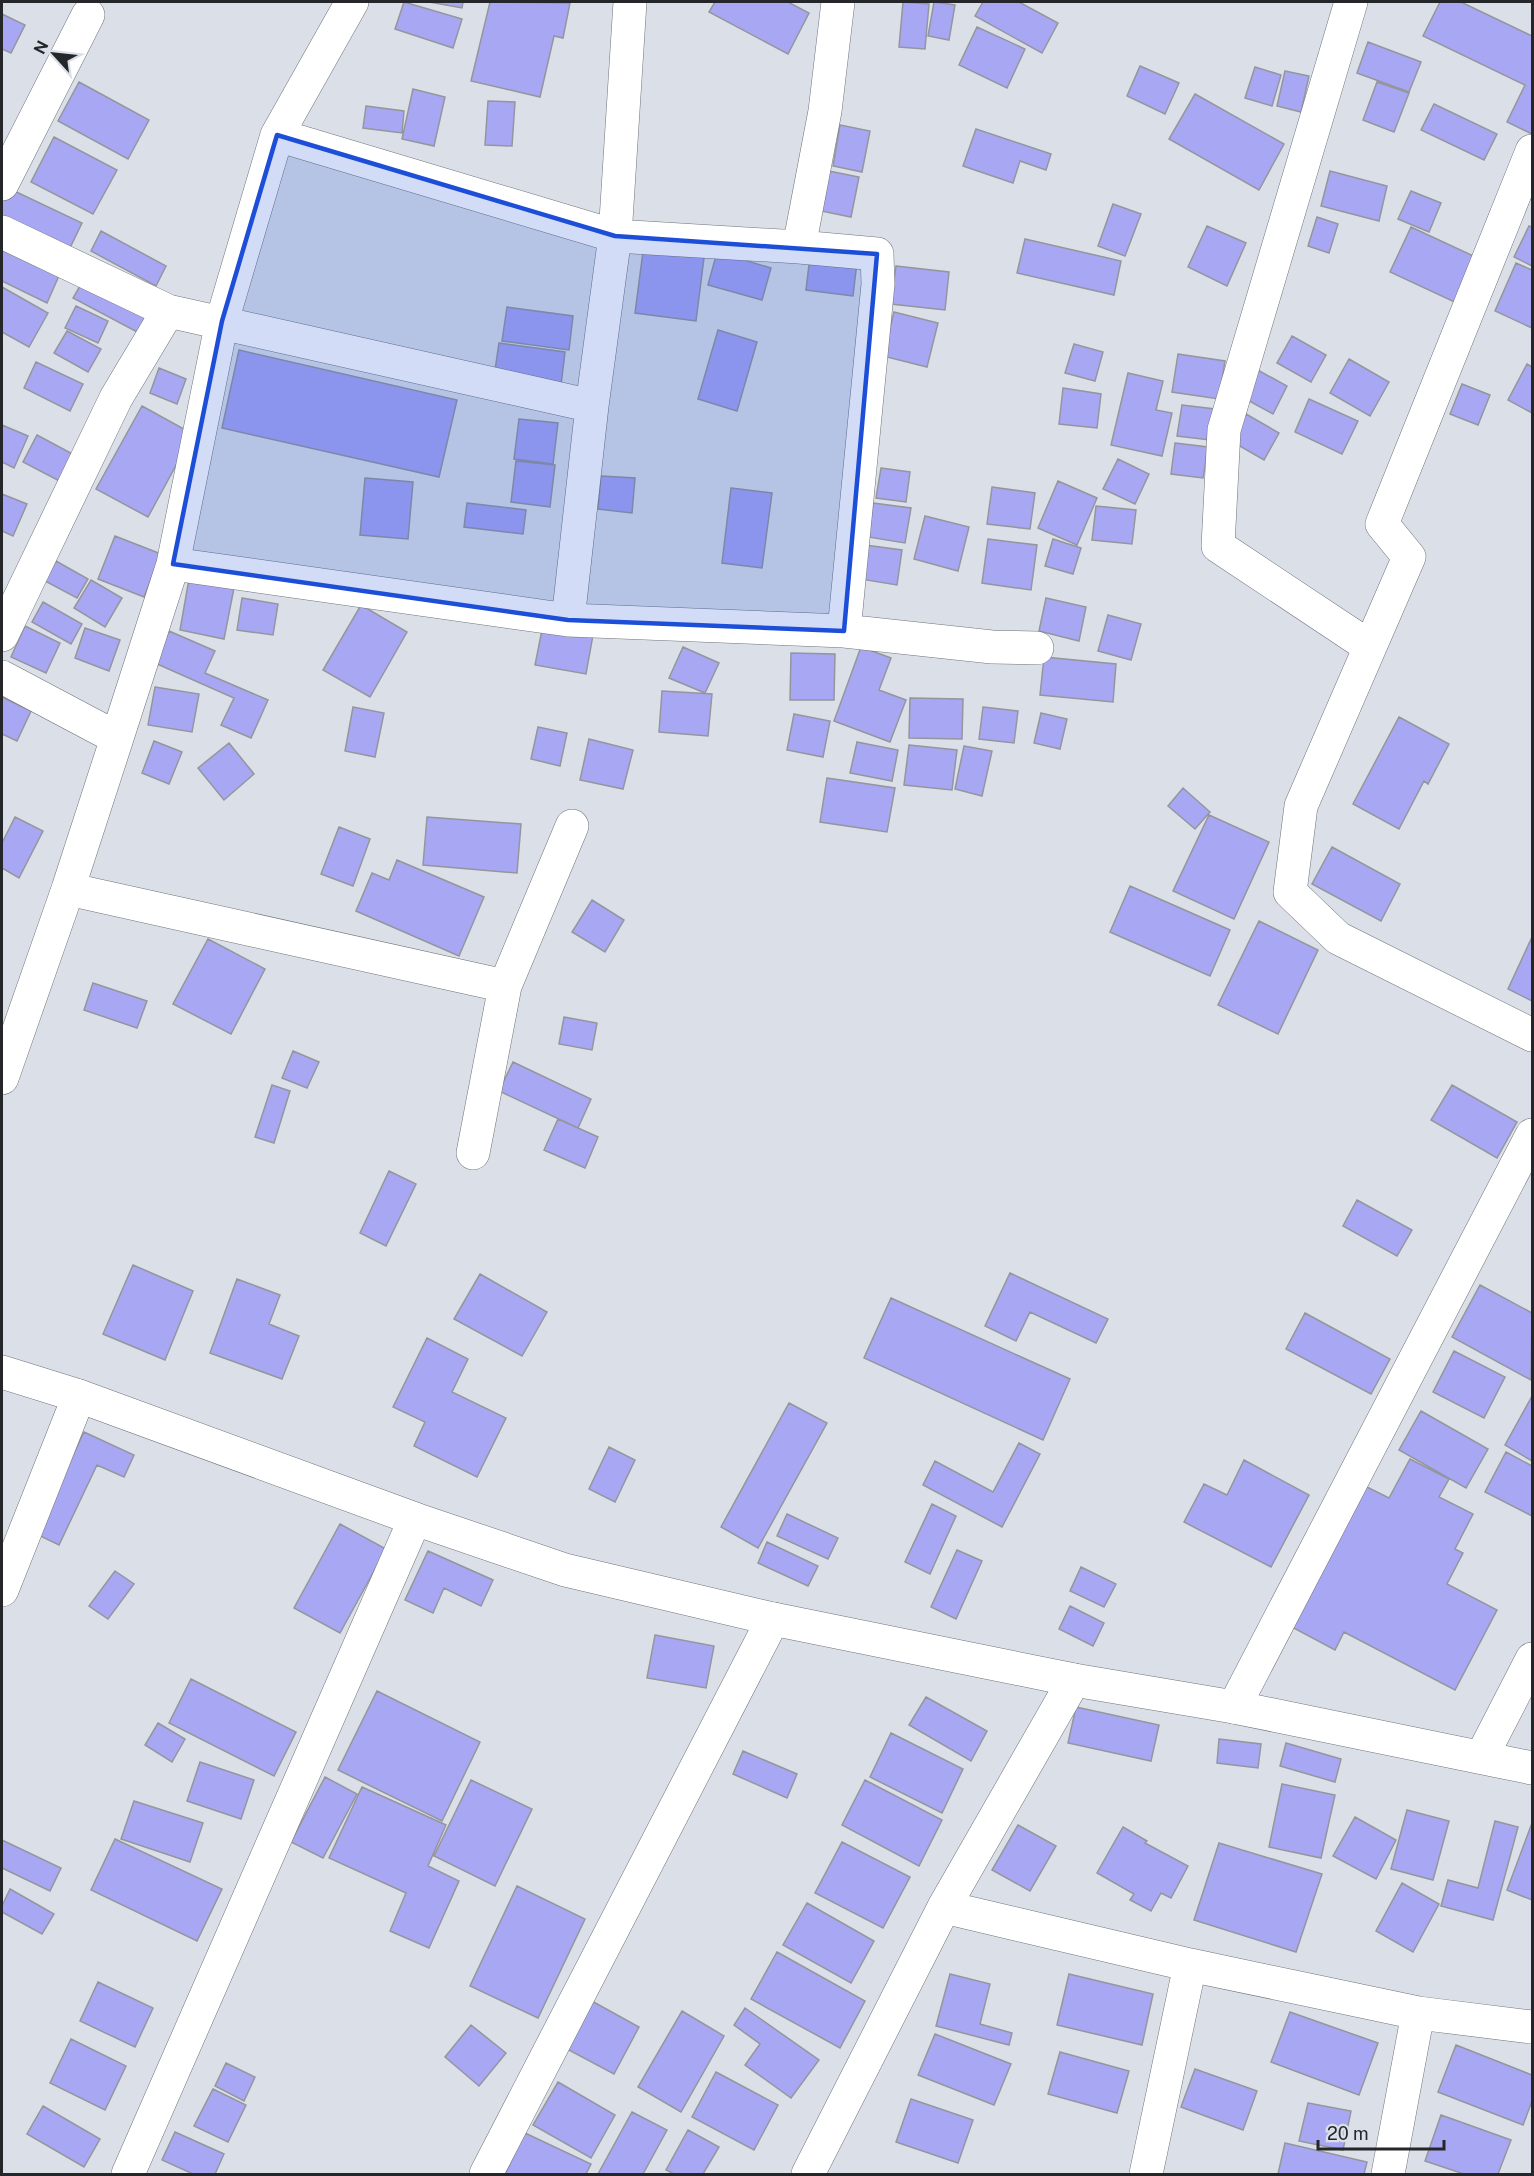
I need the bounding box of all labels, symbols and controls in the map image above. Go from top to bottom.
north arrow [24,24,84,84]
text: N [30,38,52,57]
scale bar [1318,2113,1444,2151]
text: 20 m [1327,2123,1369,2144]

